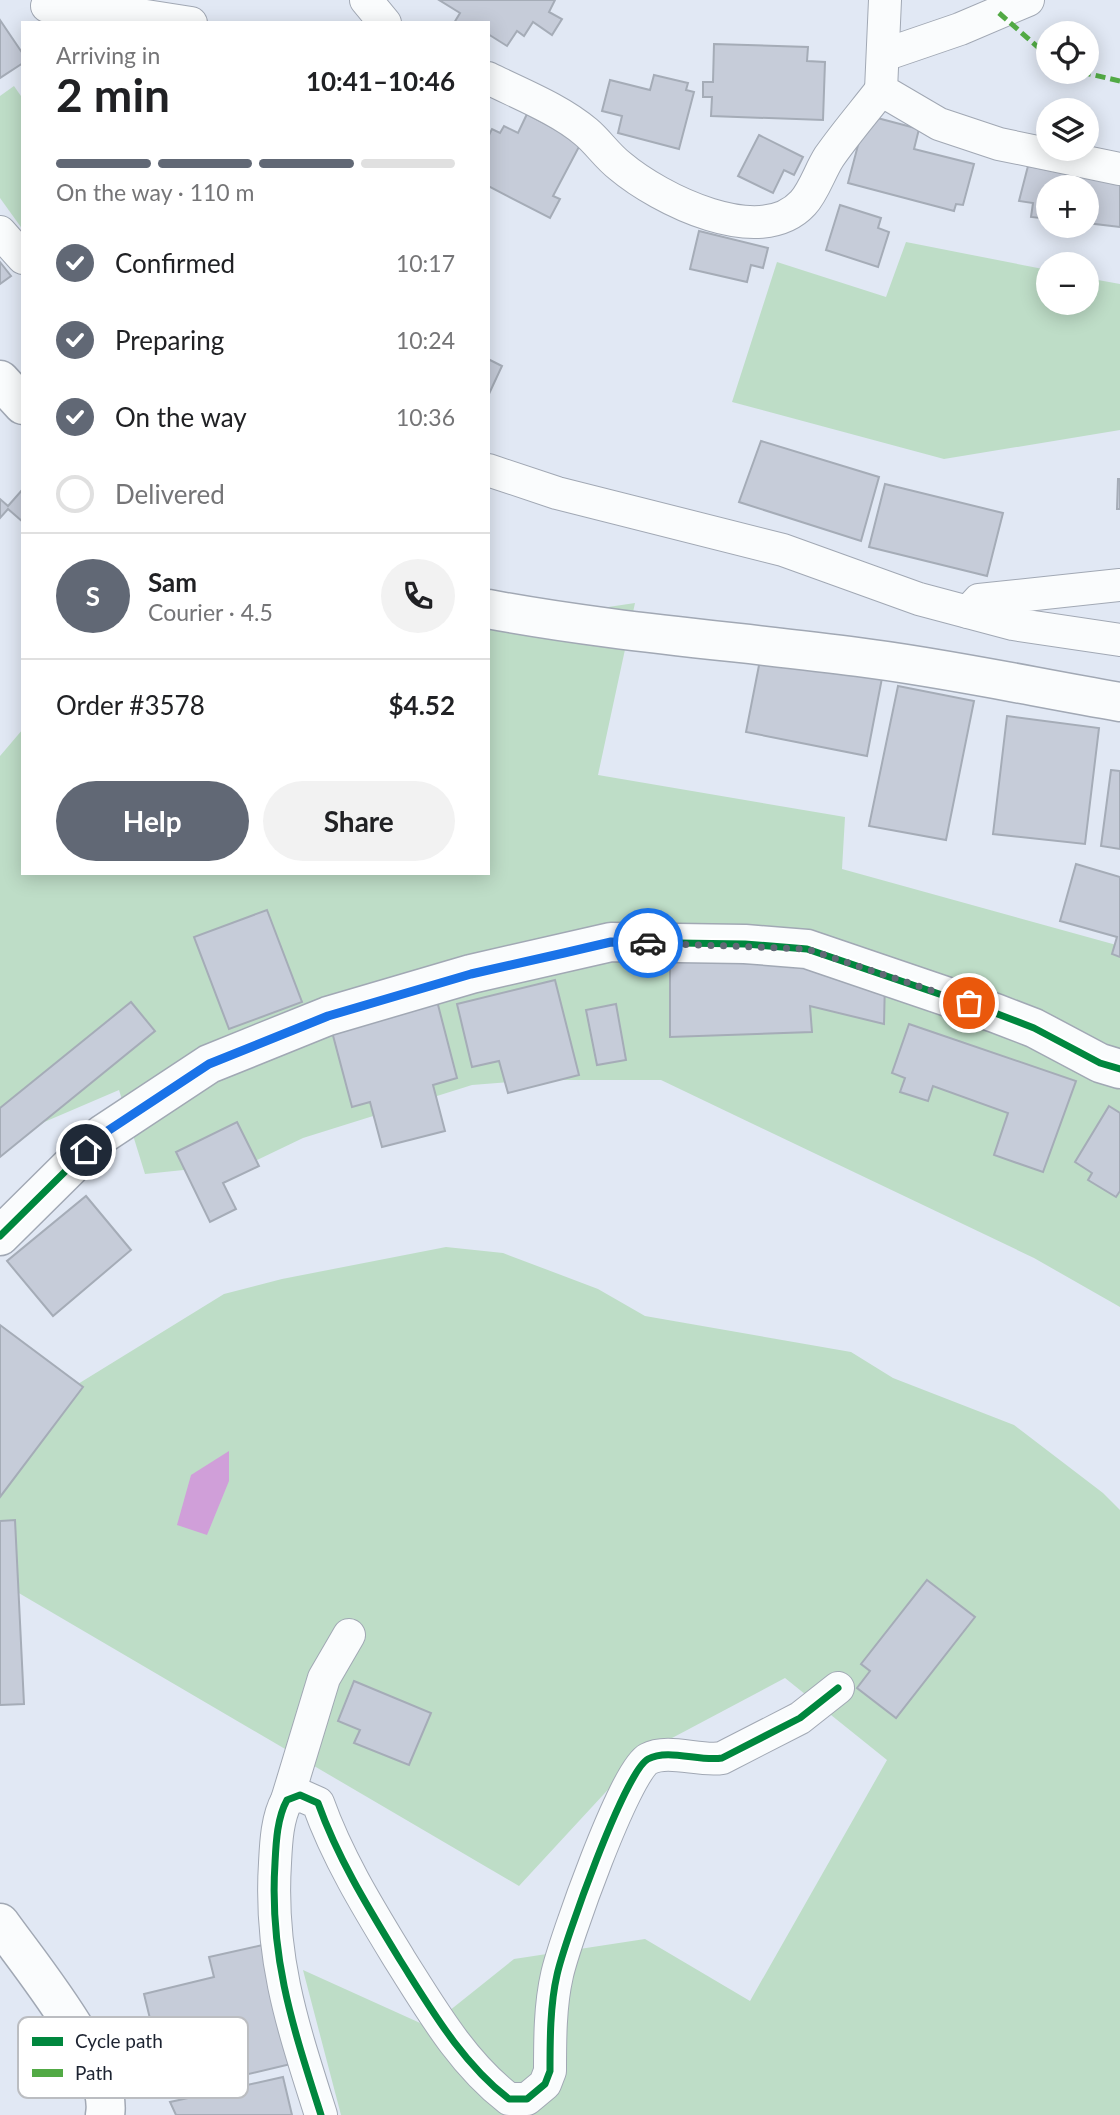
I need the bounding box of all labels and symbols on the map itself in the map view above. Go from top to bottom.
courier [613,908,683,978]
pin [939,973,999,1033]
pin [56,1120,116,1180]
legend [18,2017,248,2098]
text: Cycle path [75,2029,163,2052]
text: Path [75,2061,113,2084]

